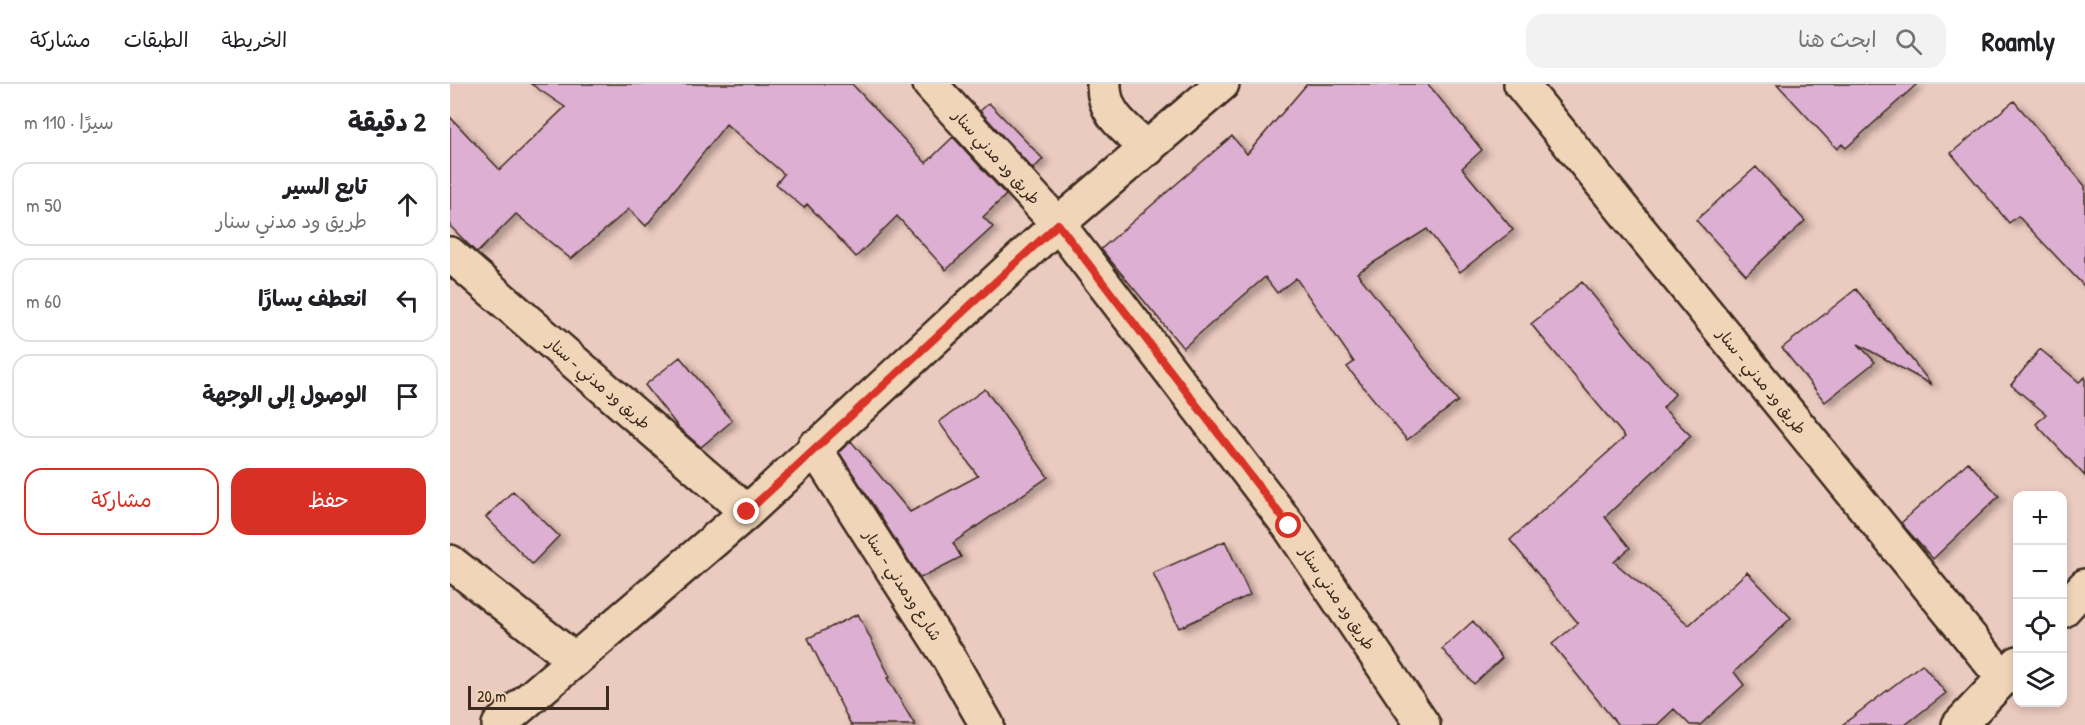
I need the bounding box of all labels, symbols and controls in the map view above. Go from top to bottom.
search box [1526,14,1946,68]
text: Roamly [1982,22,2055,60]
text: ابحث هنا [1798,24,1877,54]
text: مشاركة [30,25,91,54]
text: الطبقات [124,25,189,54]
text: الخريطة [222,25,287,54]
icon: search [1892,25,1925,58]
street label: طريق ود مدني سنار [944,103,1046,212]
text: 2 دقيقة [348,104,426,139]
text: سيرًا · 110 m [24,108,114,135]
text: تابع السير [284,171,367,201]
icon: ahead [391,188,424,221]
text: 50 m [26,191,62,218]
text: طريق ود مدني سنار [216,207,367,234]
text: انعطف يسارًا [258,283,367,313]
icon: left [391,284,424,317]
text: 60 m [26,287,61,314]
street label: طريق ود مدني - سنار [1708,322,1812,441]
street label: طريق ود مدني - سنار [538,330,656,437]
text: الوصول إلى الوجهة [202,379,367,409]
icon: arrive [391,380,424,413]
button: مشاركة [24,468,219,535]
button: حفظ [231,468,426,535]
map controls [2013,491,2067,707]
button: + [2013,491,2067,545]
route end [733,498,759,524]
route start [1275,512,1301,538]
street label: شارع ودمدني - سنار [854,523,947,647]
street label: طريق ود مدني سنار [1291,540,1381,656]
button: − [2013,545,2067,599]
button: locate [2013,599,2067,653]
button: layers [2013,653,2067,707]
scale bar [468,683,609,710]
text: 20 m [477,685,506,707]

